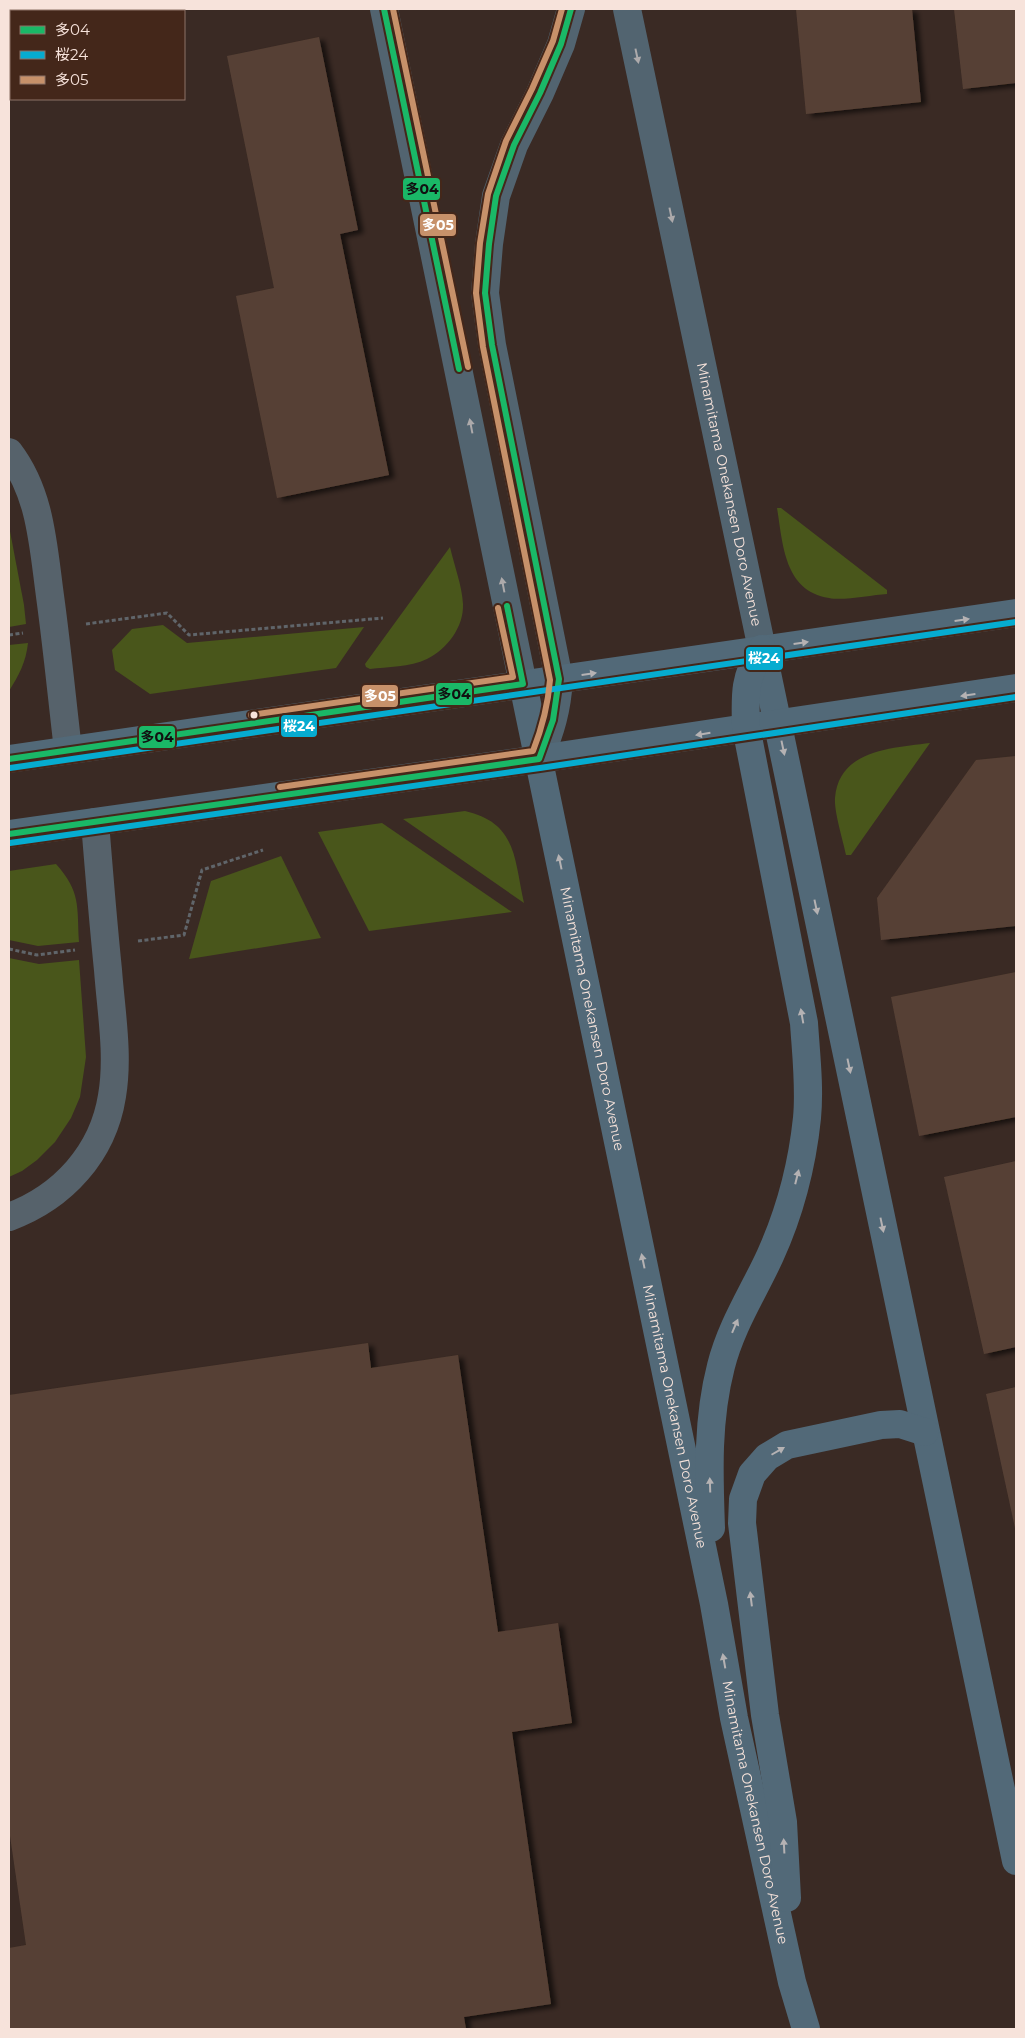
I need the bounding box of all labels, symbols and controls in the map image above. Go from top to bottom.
legend [10,10,185,100]
text: 多04 [55,20,90,39]
text: 桜24 [55,45,88,64]
one-way arrow [633,49,641,64]
text: 多05 [55,70,88,89]
line badge: 多04 [402,177,441,201]
text: 多04 [405,180,439,198]
one-way arrow [667,208,675,223]
line badge: 多05 [419,213,457,237]
text: 多05 [422,216,454,234]
street label: Minamitama Onekansen Doro Avenue [693,361,766,628]
one-way arrow [467,418,475,433]
one-way arrow [499,577,507,593]
one-way arrow [955,616,971,624]
one-way arrow [794,639,810,647]
line badge: 桜24 [745,646,784,671]
text: 桜24 [748,649,780,667]
one-way arrow [581,670,597,678]
line badge: 多04 [435,682,473,706]
line badge: 多05 [361,684,399,708]
text: 多04 [437,685,471,703]
text: 多05 [364,687,396,705]
one-way arrow [960,691,976,699]
unlabelled marker [249,710,259,720]
line badge: 桜24 [280,714,318,738]
text: 桜24 [283,717,315,735]
line badge: 多04 [138,725,176,749]
text: 多04 [140,728,174,746]
one-way arrow [695,730,711,738]
one-way arrow [779,741,787,756]
one-way arrow [556,854,564,870]
street label: Minamitama Onekansen Doro Avenue [556,885,629,1152]
one-way arrow [812,900,820,915]
one-way arrow [798,1007,806,1023]
one-way arrow [845,1059,853,1074]
one-way arrow [793,1169,801,1184]
one-way arrow [879,1218,887,1234]
one-way arrow [639,1254,647,1269]
street label: Minamitama Onekansen Doro Avenue [639,1283,711,1550]
one-way arrow [732,1319,740,1333]
one-way arrow [772,1446,785,1455]
one-way arrow [705,1477,713,1493]
one-way arrow [747,1590,755,1606]
one-way arrow [720,1652,728,1668]
street label: Minamitama Onekansen Doro Avenue [719,1679,792,1946]
one-way arrow [780,1838,788,1854]

